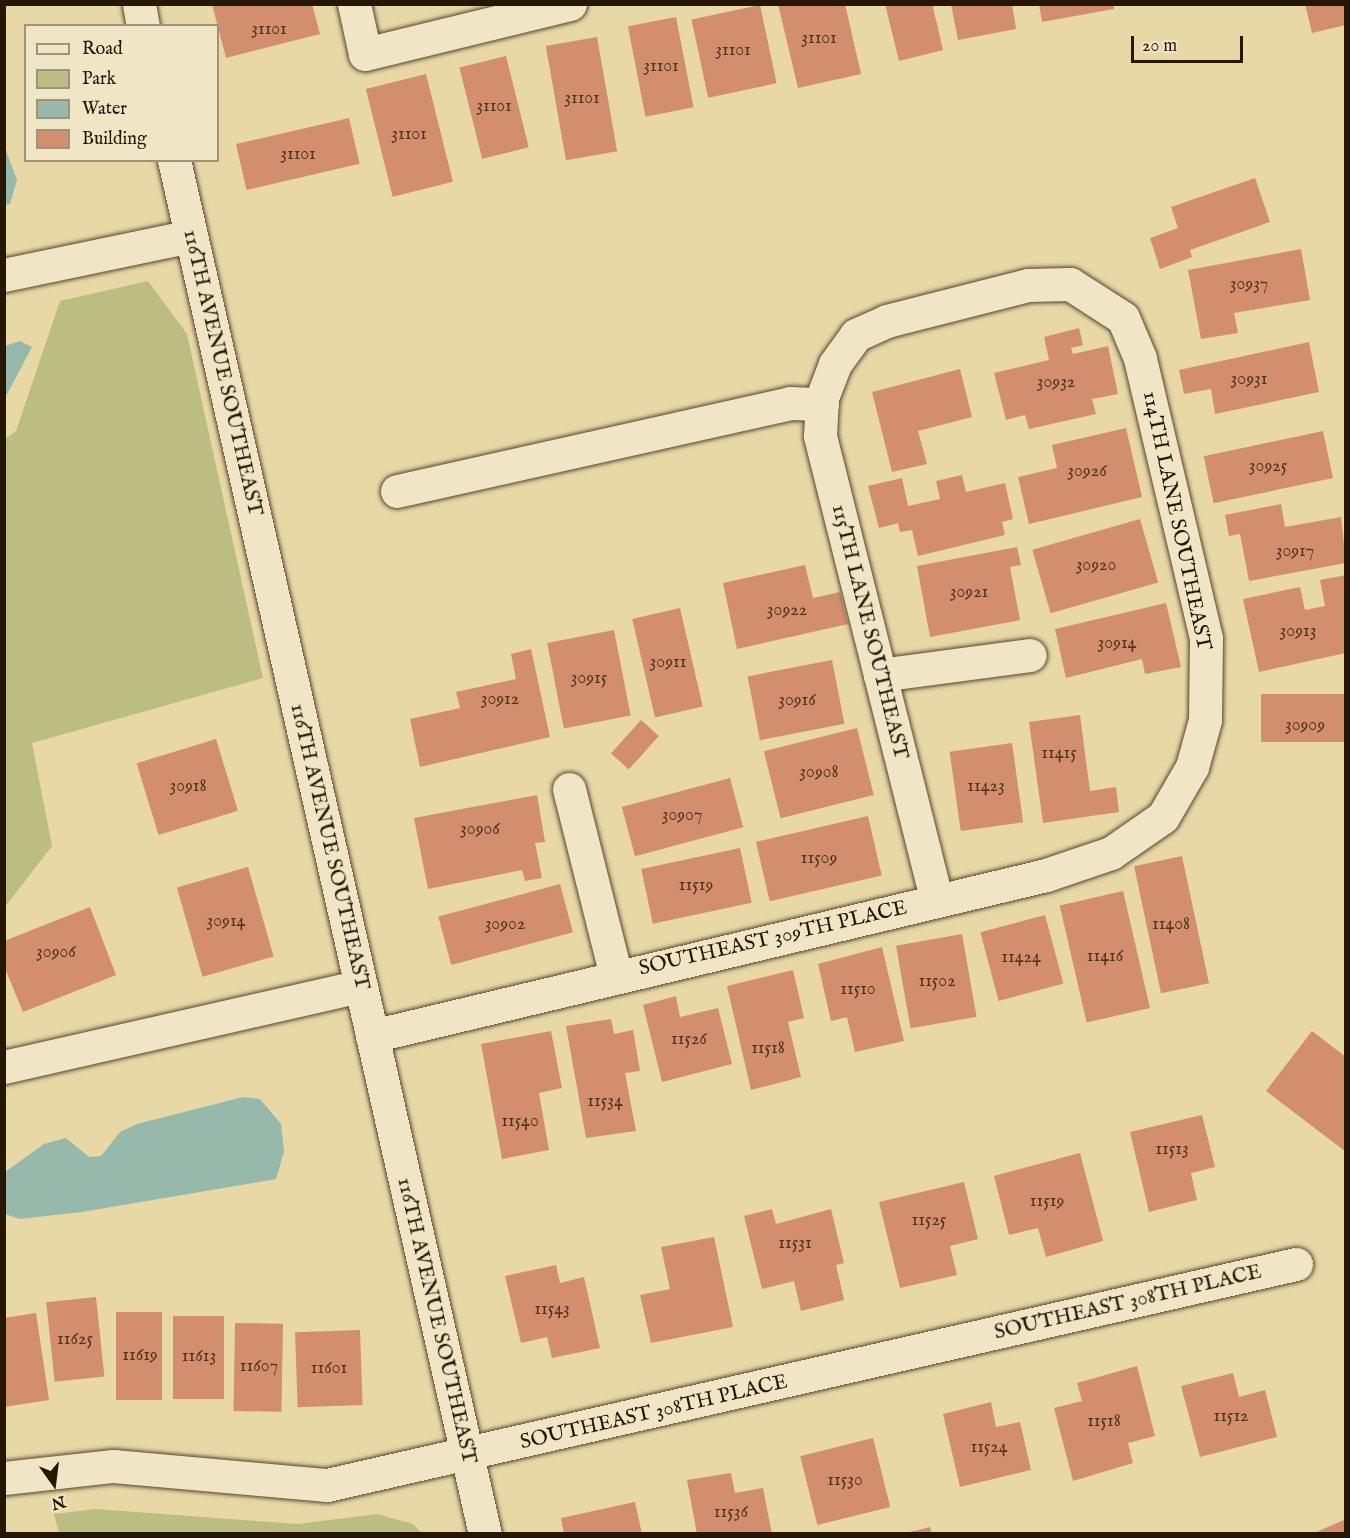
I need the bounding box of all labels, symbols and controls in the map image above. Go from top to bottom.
house number: 31101 [251,19,287,41]
legend [24,24,219,162]
scale bar [1134,24,1246,62]
house number: 31101 [801,28,837,50]
text: 20 m [1142,35,1177,58]
text: Road [82,38,123,61]
house number: 31101 [715,40,751,62]
house number: 31101 [643,56,679,78]
text: Park [82,68,116,91]
house number: 31101 [564,88,600,110]
house number: 31101 [476,96,512,118]
text: Water [82,98,127,121]
house number: 31101 [391,124,427,146]
text: Building [82,128,147,151]
house number: 31101 [280,144,316,166]
street label: 116TH AVENUE SOUTHEAST [177,227,267,519]
house number: 30937 [1230,274,1268,296]
house number: 30931 [1231,369,1267,391]
house number: 30932 [1037,372,1075,394]
street label: 114TH LANE SOUTHEAST [1136,389,1216,653]
house number: 30925 [1249,456,1287,478]
house number: 30926 [1067,461,1107,483]
street label: 115TH LANE SOUTHEAST [825,502,913,762]
house number: 30917 [1276,541,1314,563]
house number: 30920 [1076,555,1116,577]
house number: 30921 [950,582,988,604]
house number: 30922 [767,600,807,622]
house number: 30913 [1280,621,1316,643]
house number: 30914 [1098,633,1136,655]
house number: 30911 [650,652,686,674]
house number: 30915 [571,668,607,690]
house number: 30912 [481,689,519,711]
house number: 30916 [778,690,816,712]
street label: 116TH AVENUE SOUTHEAST [284,701,374,993]
house number: 30909 [1285,715,1325,737]
house number: 11415 [1041,743,1077,765]
house number: 30908 [799,762,839,784]
house number: 30918 [169,776,207,798]
house number: 11423 [967,776,1005,798]
house number: 30907 [662,805,702,827]
house number: 30906 [460,819,500,841]
house number: 11509 [801,848,837,870]
house number: 11519 [679,875,713,897]
street label: SOUTHEAST 309TH PLACE [636,896,910,982]
house number: 30914 [207,911,245,933]
house number: 30902 [485,914,525,936]
house number: 11408 [1152,914,1190,936]
house number: 30906 [36,942,76,964]
house number: 11416 [1087,946,1123,968]
house number: 11424 [1001,947,1041,969]
house number: 11502 [918,971,956,993]
house number: 11510 [840,979,876,1001]
house number: 11526 [671,1029,707,1051]
house number: 11518 [751,1038,785,1060]
house number: 11534 [587,1091,623,1113]
house number: 11540 [501,1111,539,1133]
house number: 11513 [1155,1139,1189,1161]
street label: 116TH AVENUE SOUTHEAST [391,1175,481,1467]
house number: 11519 [1030,1191,1064,1213]
house number: 11525 [912,1210,946,1232]
house number: 11531 [778,1233,812,1255]
street label: SOUTHEAST 308TH PLACE [992,1260,1264,1346]
house number: 11543 [534,1299,570,1321]
house number: 11625 [57,1329,93,1351]
house number: 11619 [122,1345,158,1367]
house number: 11613 [182,1346,216,1368]
house number: 11607 [240,1356,278,1378]
house number: 11601 [311,1358,347,1380]
street label: SOUTHEAST 308TH PLACE [518,1370,790,1456]
house number: 11512 [1213,1406,1249,1428]
house number: 11518 [1087,1411,1121,1433]
house number: 11524 [970,1437,1008,1459]
north arrow [24,1454,84,1514]
house number: 11530 [827,1470,863,1492]
text: N [49,1490,67,1513]
house number: 11536 [714,1502,748,1524]

